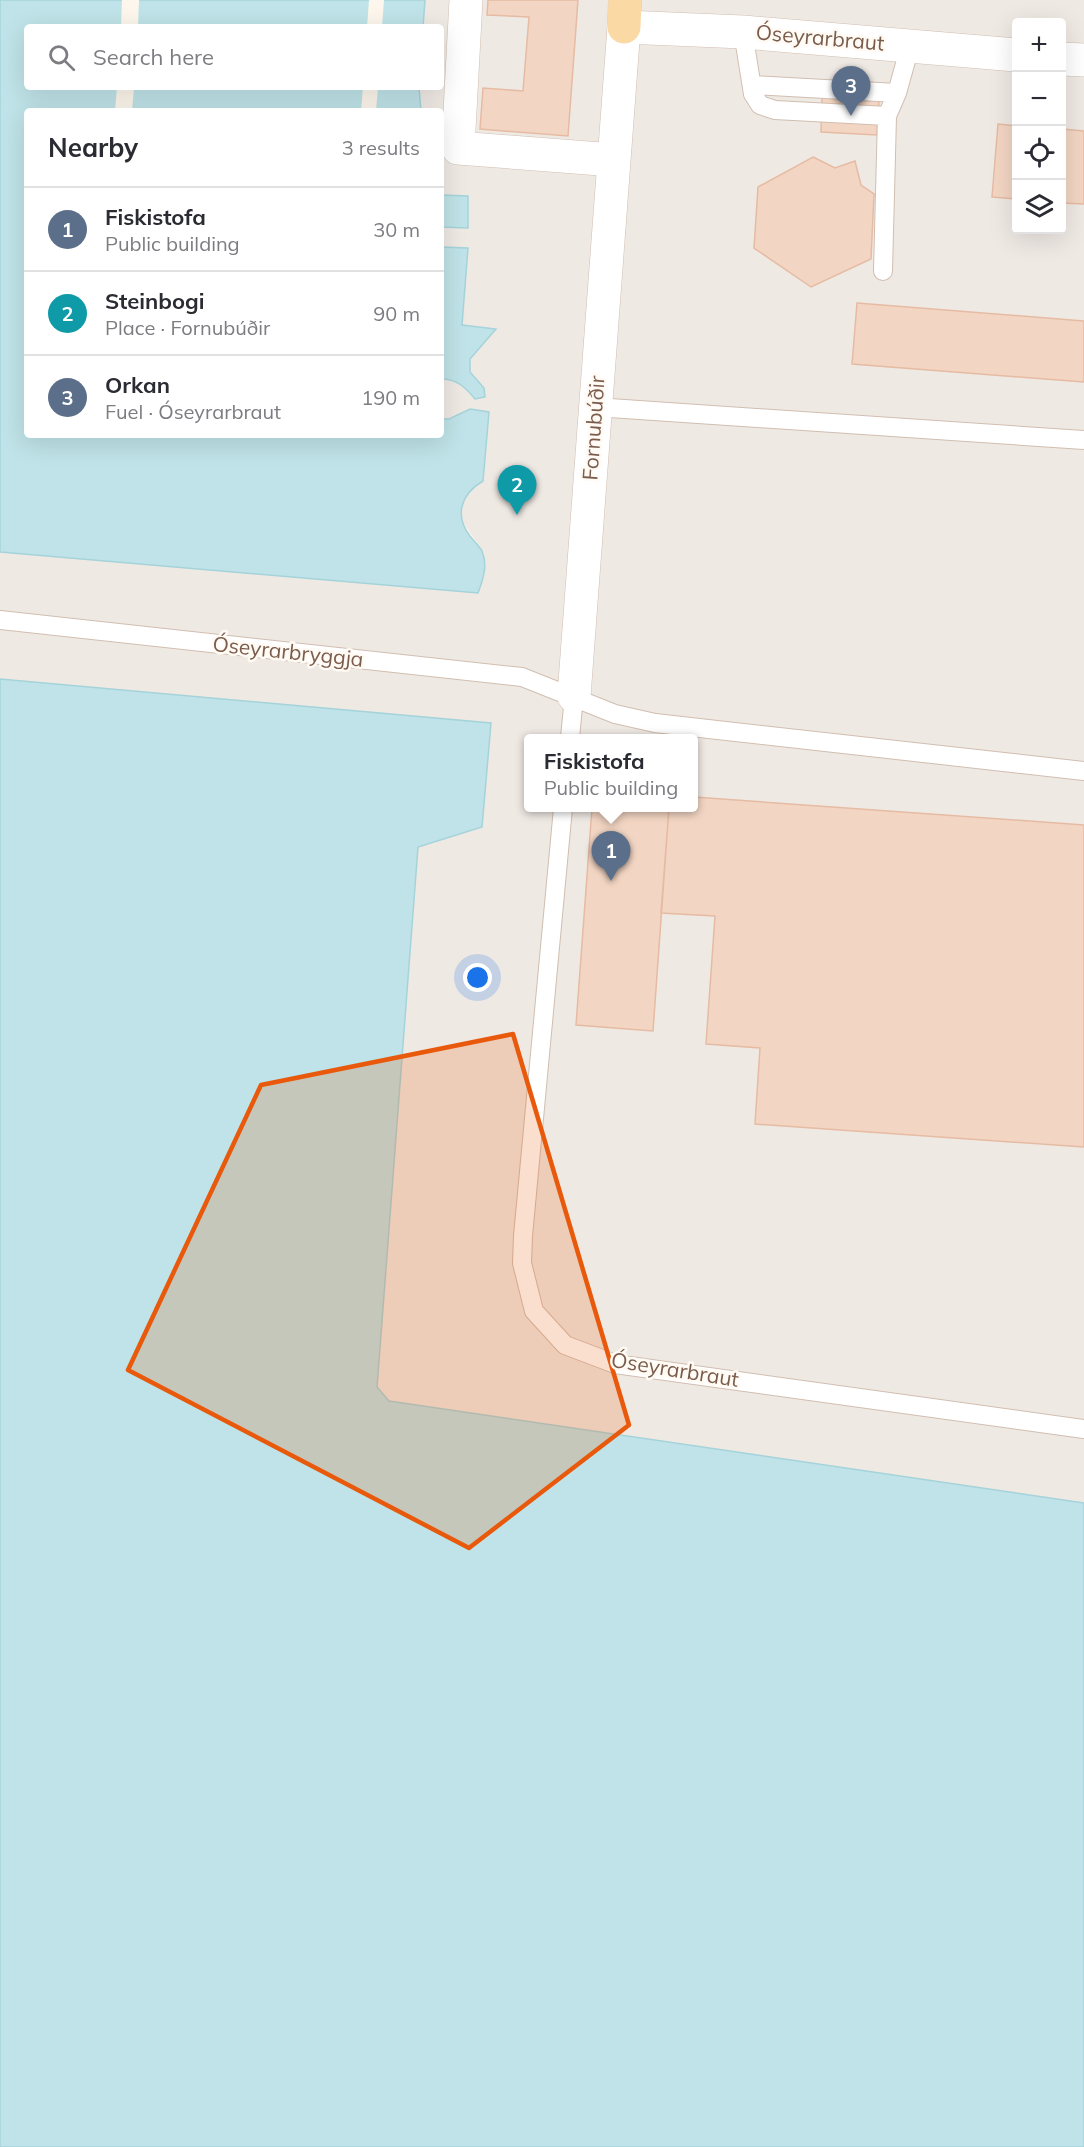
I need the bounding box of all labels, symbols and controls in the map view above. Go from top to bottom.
street label: Óseyrarbraut [755,18,885,56]
map controls [1012,18,1066,234]
button: + [1012,18,1066,72]
search box [24,24,444,90]
icon: search [45,41,78,74]
text: Search here [93,43,214,71]
pin: 3 [832,66,870,116]
button: − [1012,72,1066,126]
button: locate [1012,126,1066,180]
text: Nearby [48,131,138,164]
text: 3 results [342,135,420,160]
button: layers [1012,180,1066,234]
text: Fiskistofa [105,203,206,231]
text: 1 [62,217,74,242]
text: 30 m [373,217,420,242]
text: Public building [105,231,240,256]
text: Steinbogi [105,287,204,315]
text: 2 [62,301,74,326]
text: 90 m [373,301,420,326]
text: Place · Fornubúðir [105,315,270,340]
text: Orkan [105,371,170,399]
street label: Fornubúðir [576,374,610,481]
text: 3 [62,385,74,410]
text: 190 m [361,385,420,410]
text: Fuel · Óseyrarbraut [105,399,281,424]
pin: 2 [498,466,536,515]
street label: Óseyrarbryggja [211,630,365,672]
popup [524,734,698,812]
text: Fiskistofa [544,747,645,775]
text: Public building [544,775,678,800]
pin: 1 [592,832,630,881]
your location [463,963,492,992]
street label: Óseyrarbraut [609,1346,741,1392]

